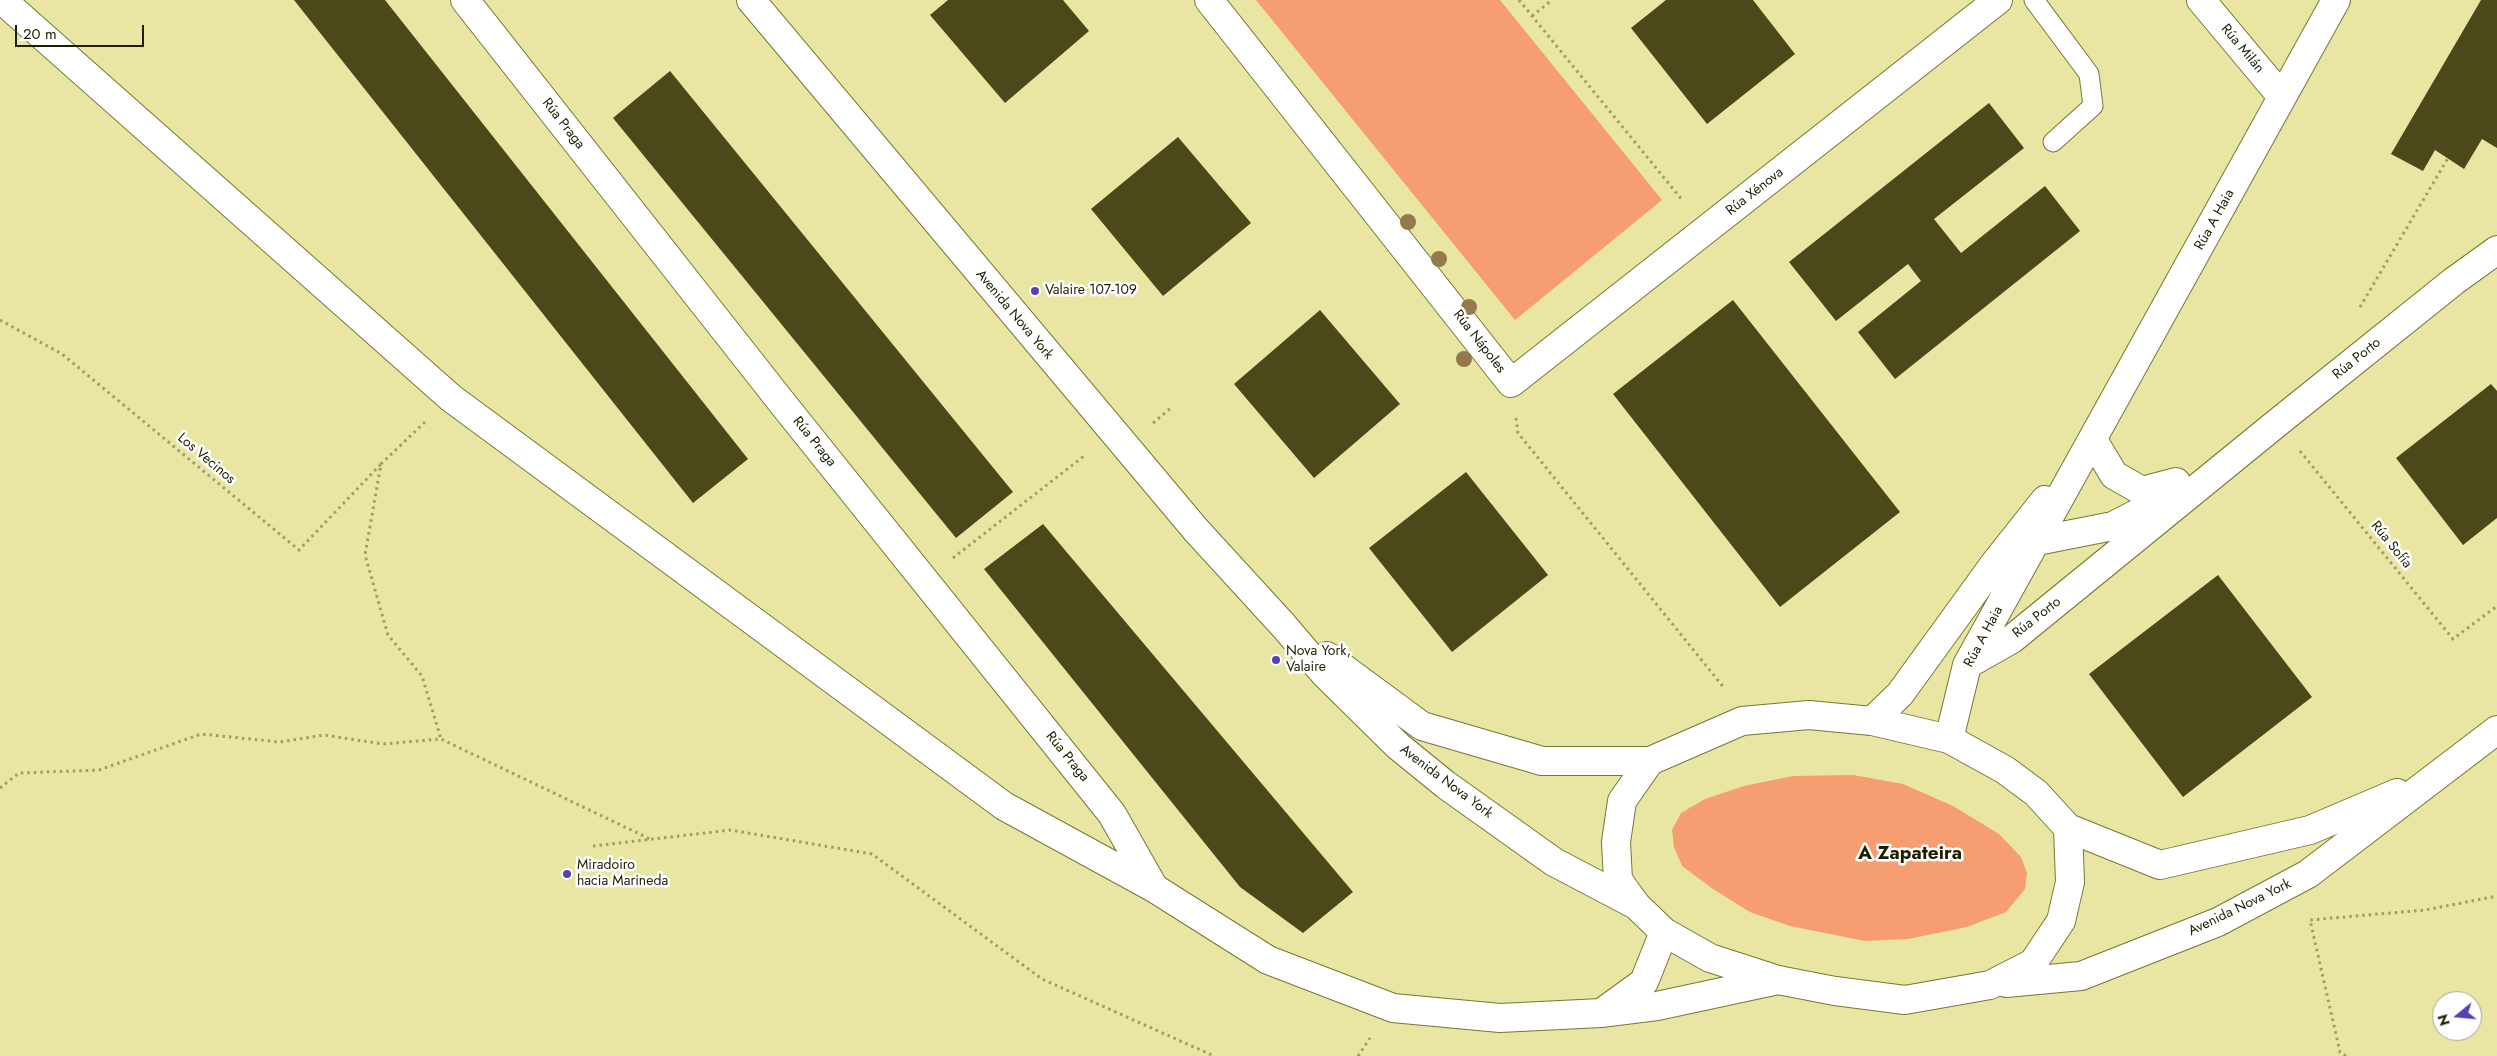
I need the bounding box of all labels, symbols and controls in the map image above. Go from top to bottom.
scale bar [18,15,146,47]
street label: Rúa Milán [2217,21,2267,77]
text: 20 m [23,23,57,45]
street label: Rúa Praga [538,95,588,153]
street label: Rúa Xénova [1723,164,1787,220]
street label: Rúa A Haia [2191,187,2239,253]
street label: Avenida Nova York [972,267,1056,363]
place label: Valaire 107-109 [1045,283,1137,299]
marker: Valaire 107-109 [1029,285,1041,297]
street label: Rúa Nápoles [1449,307,1509,377]
street label: Rúa Porto [2330,335,2384,383]
street label: Rúa Praga [789,413,839,471]
street label: Los Vecinos [174,430,238,488]
street label: Rúa Sofía [2367,518,2415,572]
street label: Rúa Porto [2009,594,2065,642]
street label: Rúa A Haia [1961,604,2007,670]
place label: Nova York, Valaire [1286,644,1351,676]
marker: Nova York, Valaire [1270,654,1282,666]
street label: Rúa Praga [1042,728,1092,786]
street label: Avenida Nova York [1396,742,1496,822]
district label: A Zapateira [1858,843,1962,865]
place label: Miradoiro hacia Marineda [577,858,668,890]
marker: Miradoiro hacia Marineda [561,868,573,880]
street label: Avenida Nova York [2186,876,2294,940]
north arrow [2432,991,2482,1041]
text: N [2432,1012,2455,1028]

